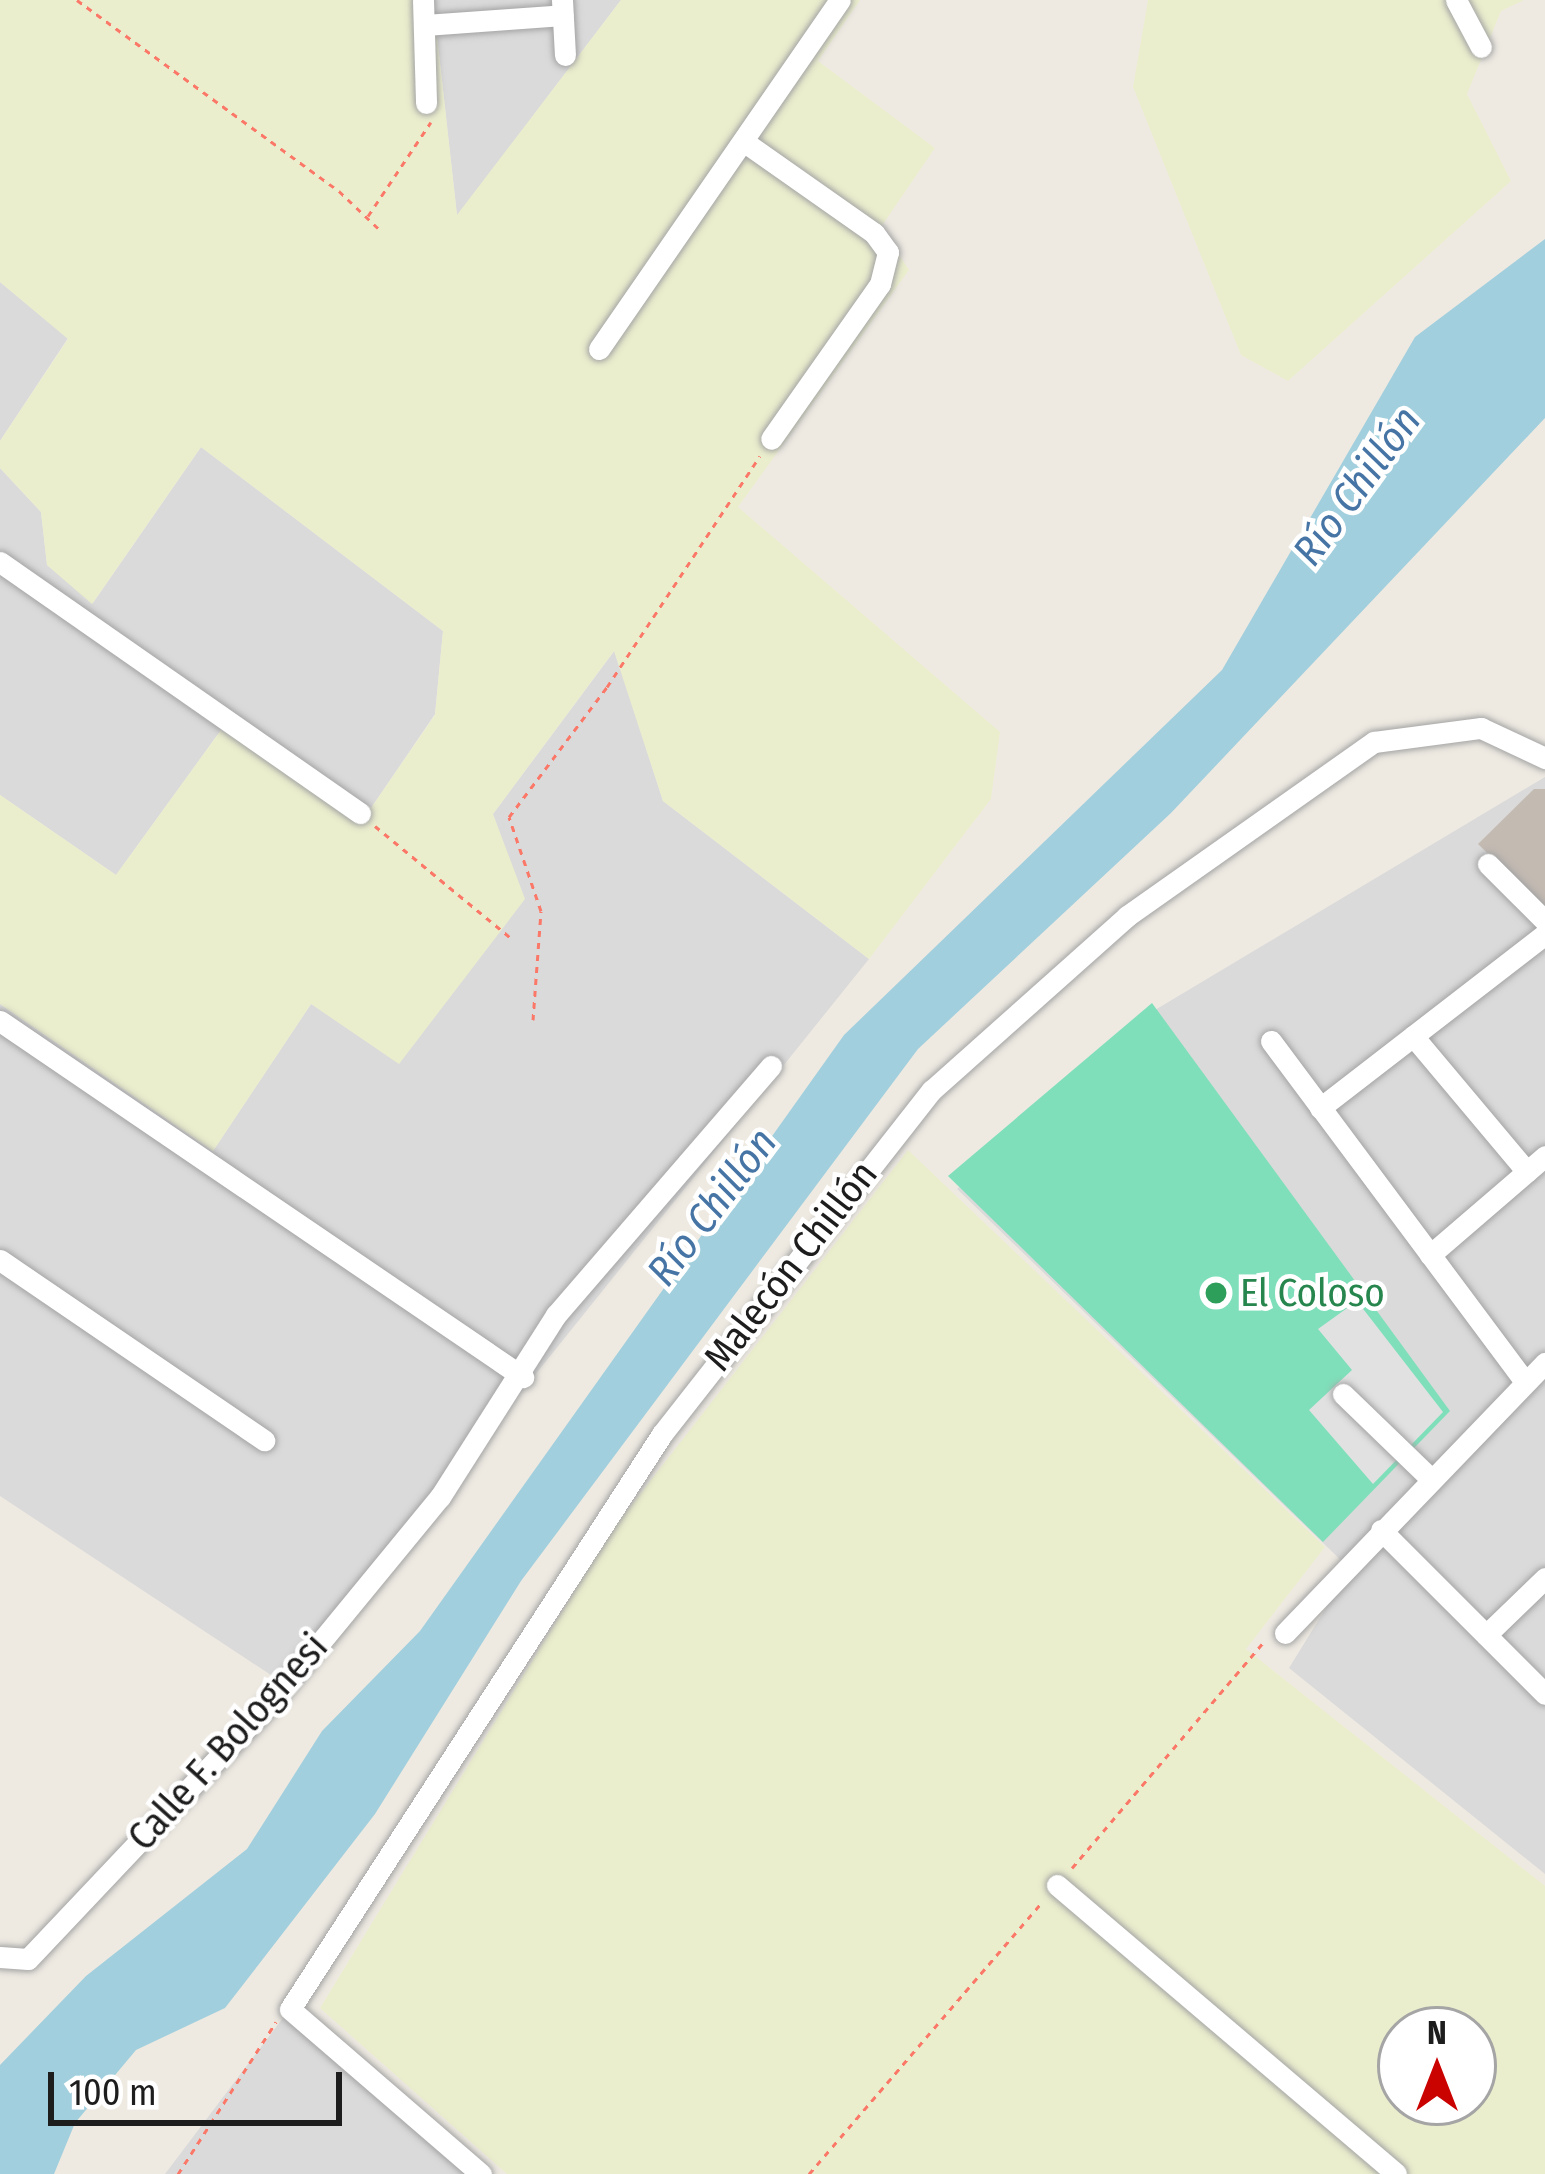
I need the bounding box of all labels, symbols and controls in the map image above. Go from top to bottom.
water label: Río Chillón [1283,397,1431,575]
water label: Río Chillón [636,1118,788,1296]
street label: Malecón Chillón [695,1152,887,1380]
place label: El Coloso [1240,1270,1385,1316]
marker: El Coloso [1203,1280,1229,1306]
street label: Calle F. Bolognesi [118,1624,338,1860]
north arrow [1377,2006,1497,2126]
text: N [1427,2013,1447,2053]
scale bar [54,2048,348,2122]
text: 100 m [69,2071,157,2115]

